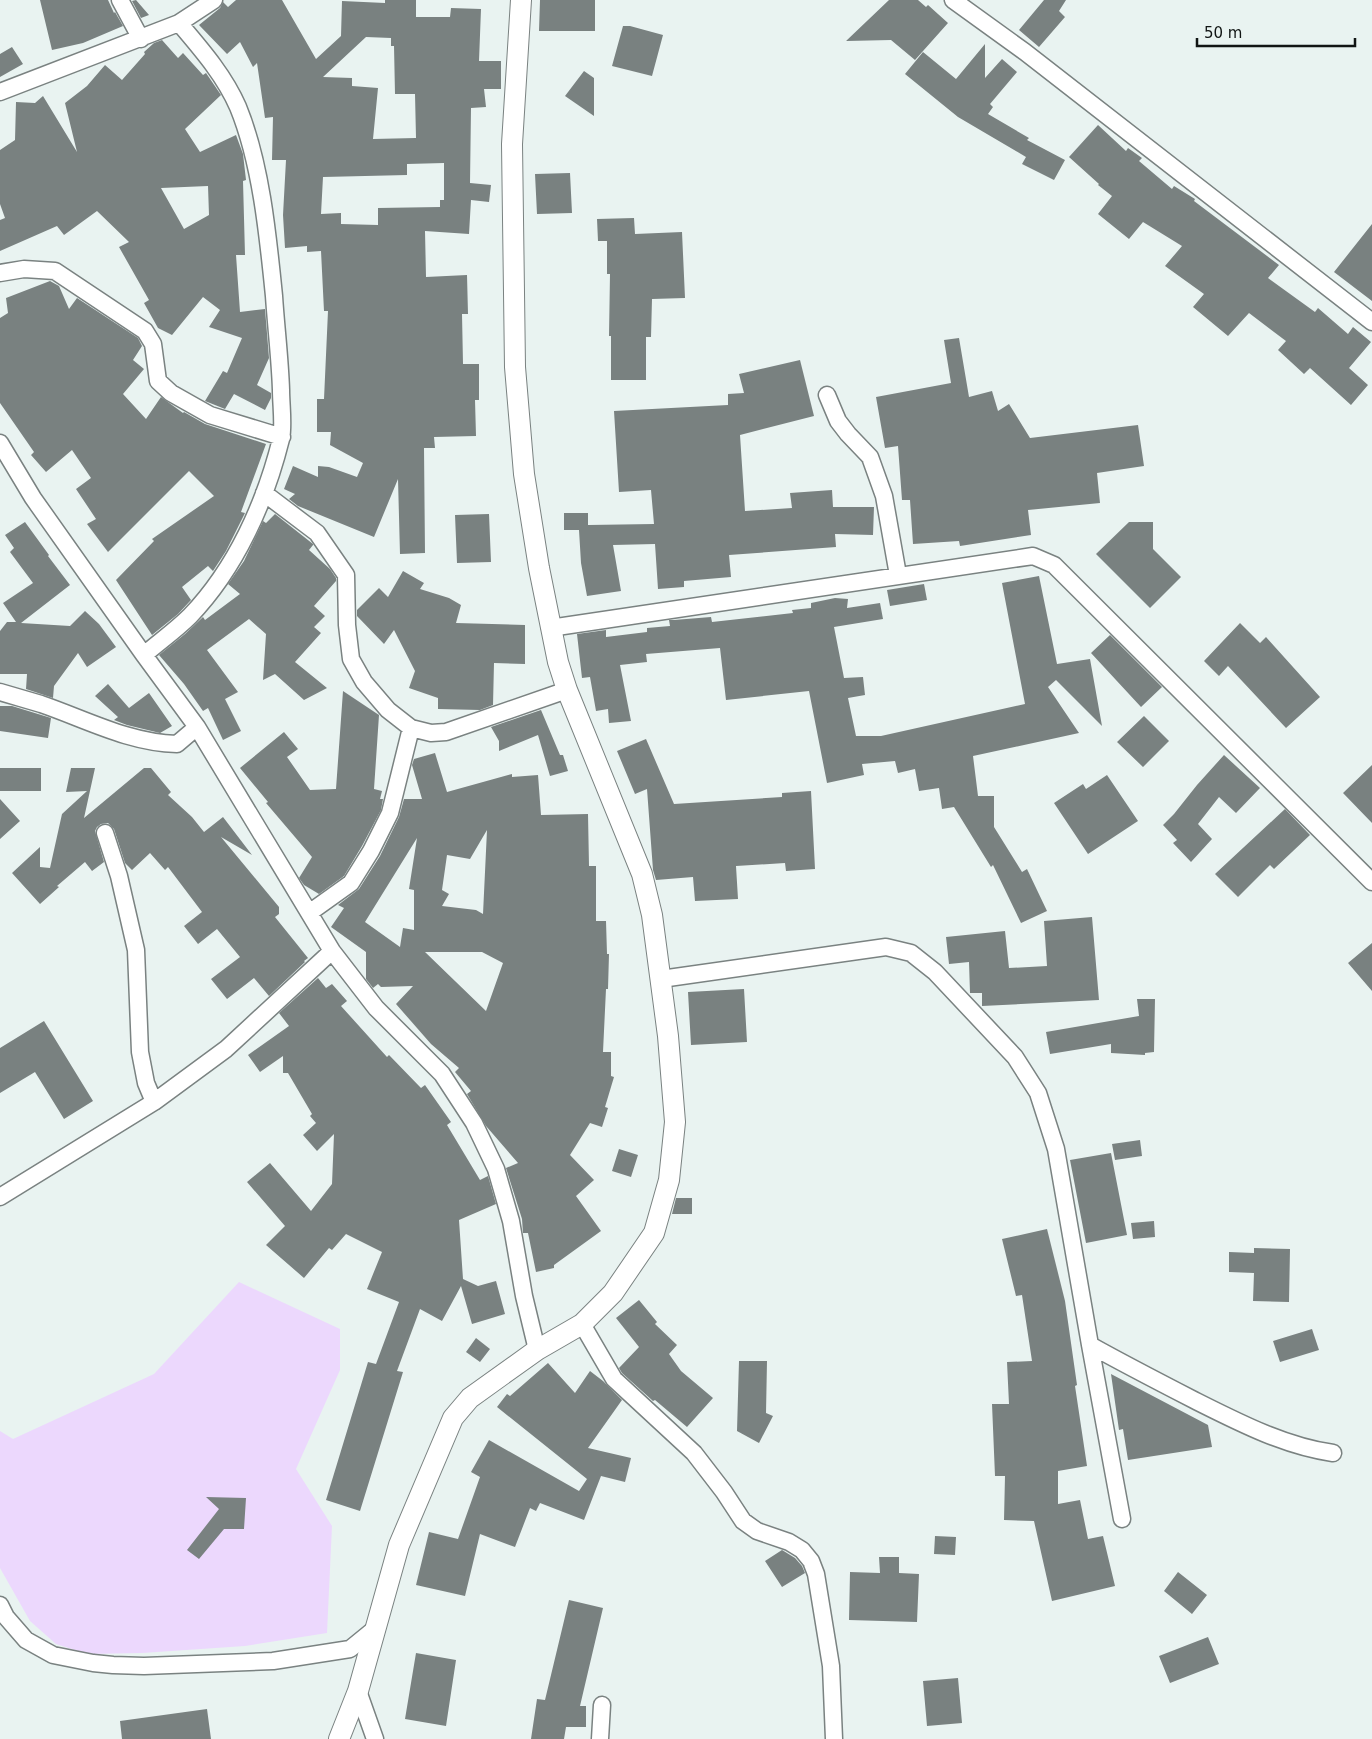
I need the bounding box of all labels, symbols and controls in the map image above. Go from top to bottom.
scale bar [1197,15,1354,47]
text: 50 m [1204,24,1242,42]

